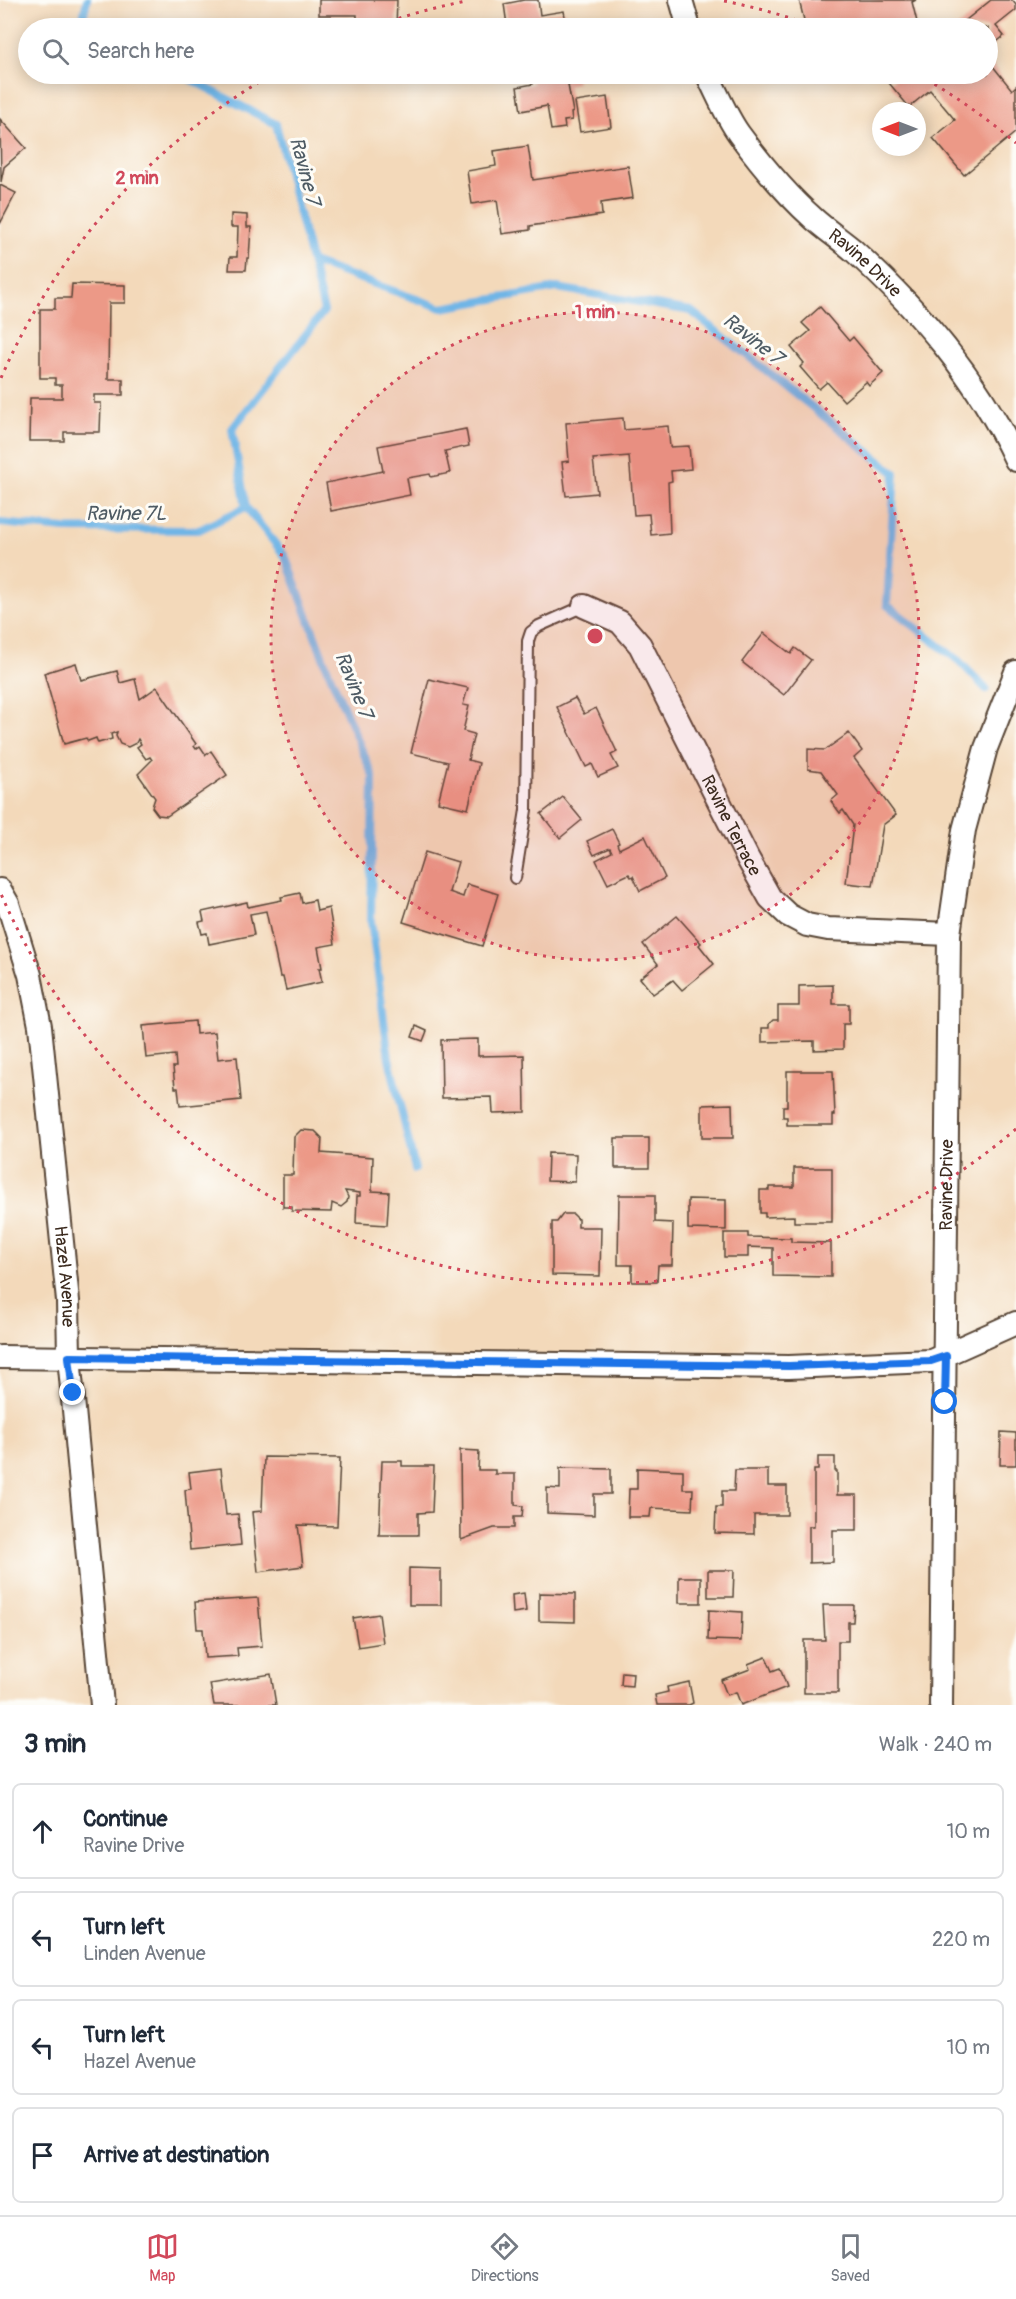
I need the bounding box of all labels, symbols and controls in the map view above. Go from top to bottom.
search box [18,18,998,84]
icon: search [39,35,72,68]
text: Search here [87,37,194,65]
north arrow [872,102,926,156]
water label: Ravine 7 [284,134,327,211]
text: 2 min [115,167,159,190]
street label: Ravine Drive [824,224,907,302]
text: 1 min [575,301,615,324]
water label: Ravine 7 [718,308,791,372]
water label: Ravine 7L [86,501,166,526]
centre of rings [585,626,605,646]
water label: Ravine 7 [329,648,380,725]
street label: Ravine Terrace [696,771,767,880]
street label: Ravine Drive [934,1139,958,1231]
street label: Hazel Avenue [49,1225,80,1327]
route end [59,1379,85,1405]
route start [931,1388,957,1414]
text: 3 min [24,1728,86,1760]
text: Walk · 240 m [879,1732,992,1757]
text: Continue [83,1805,167,1833]
icon: ahead [26,1815,59,1848]
text: 10 m [946,1819,990,1844]
text: Ravine Drive [83,1833,184,1858]
text: Turn left [83,1913,165,1941]
icon: left [26,1923,59,1956]
text: 220 m [932,1927,990,1952]
text: Linden Avenue [83,1941,206,1966]
text: Turn left [83,2021,165,2049]
icon: left [26,2031,59,2064]
text: 10 m [946,2035,990,2060]
text: Hazel Avenue [83,2049,196,2074]
icon: arrive [26,2139,59,2172]
text: Arrive at destination [83,2141,269,2169]
tab: Map [146,2230,179,2286]
tab: Directions [471,2230,539,2286]
tab: Saved [830,2230,870,2286]

